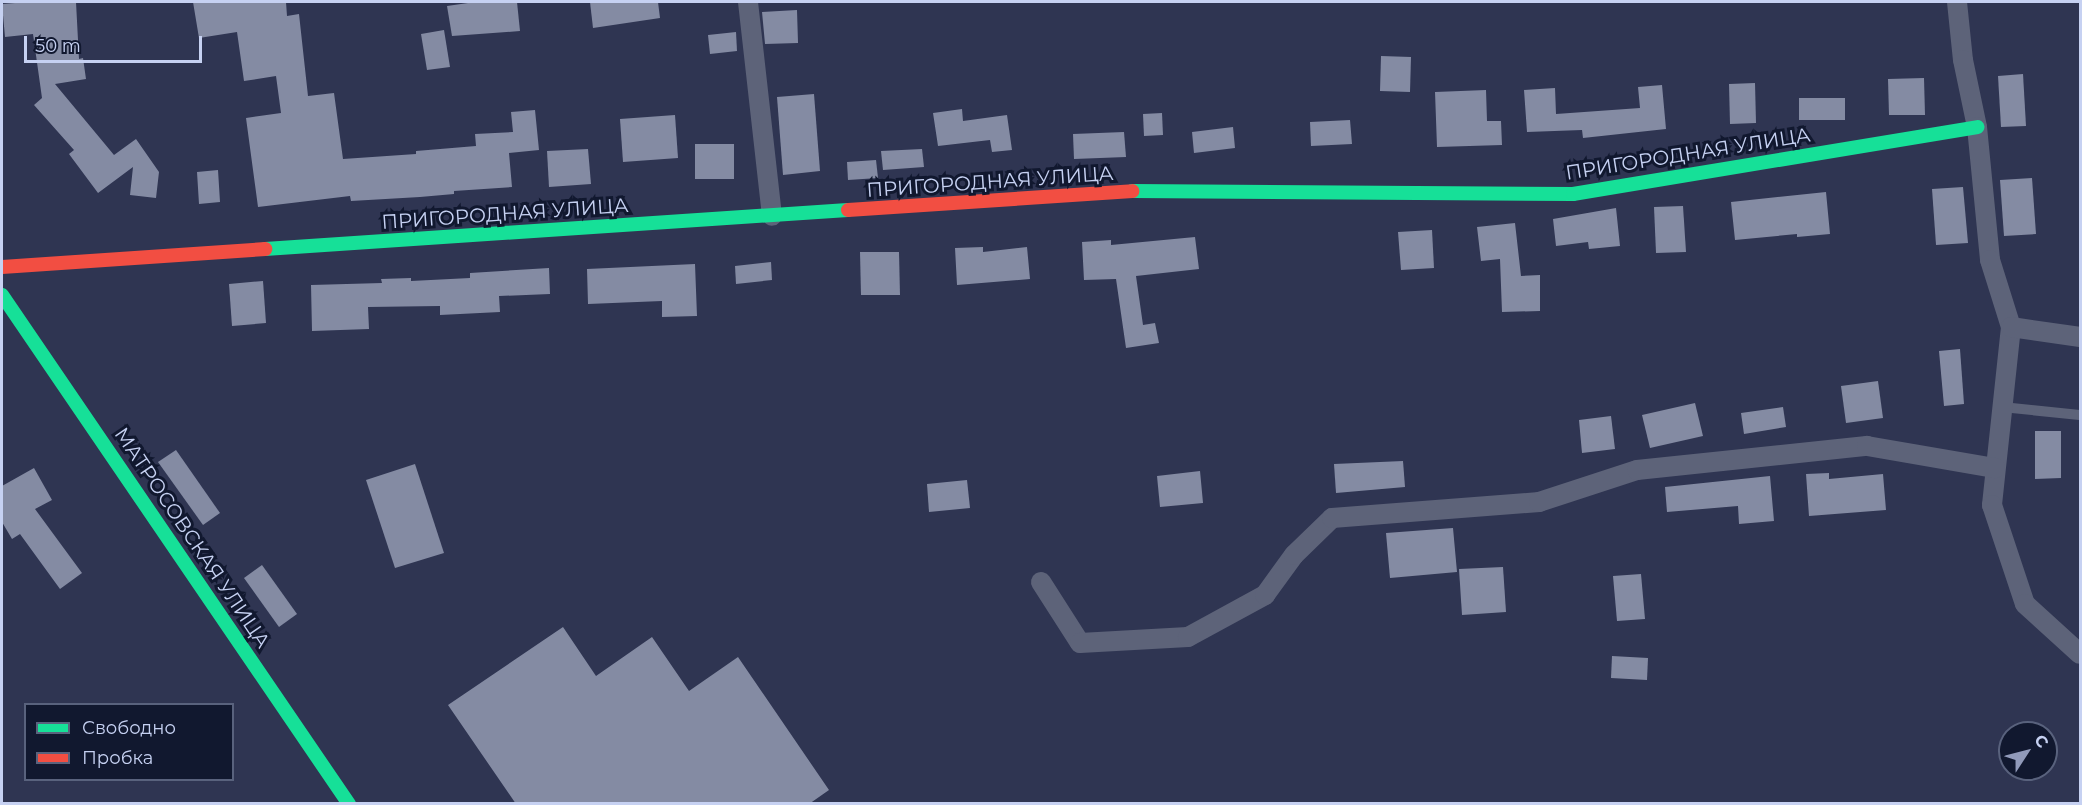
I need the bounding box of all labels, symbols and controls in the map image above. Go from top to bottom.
scale bar [27,24,206,62]
text: 50 m [35,35,81,57]
street label: ПРИГОРОДНАЯ УЛИЦА [1564,123,1812,185]
street label: ПРИГОРОДНАЯ УЛИЦА [866,161,1114,203]
street label: ПРИГОРОДНАЯ УЛИЦА [381,193,629,235]
street label: МАТРОСОВСКАЯ УЛИЦА [109,423,275,653]
legend [24,703,234,781]
text: Свободно [82,717,176,739]
north arrow [1998,721,2058,781]
text: С [2030,731,2052,752]
text: Пробка [82,747,153,769]

